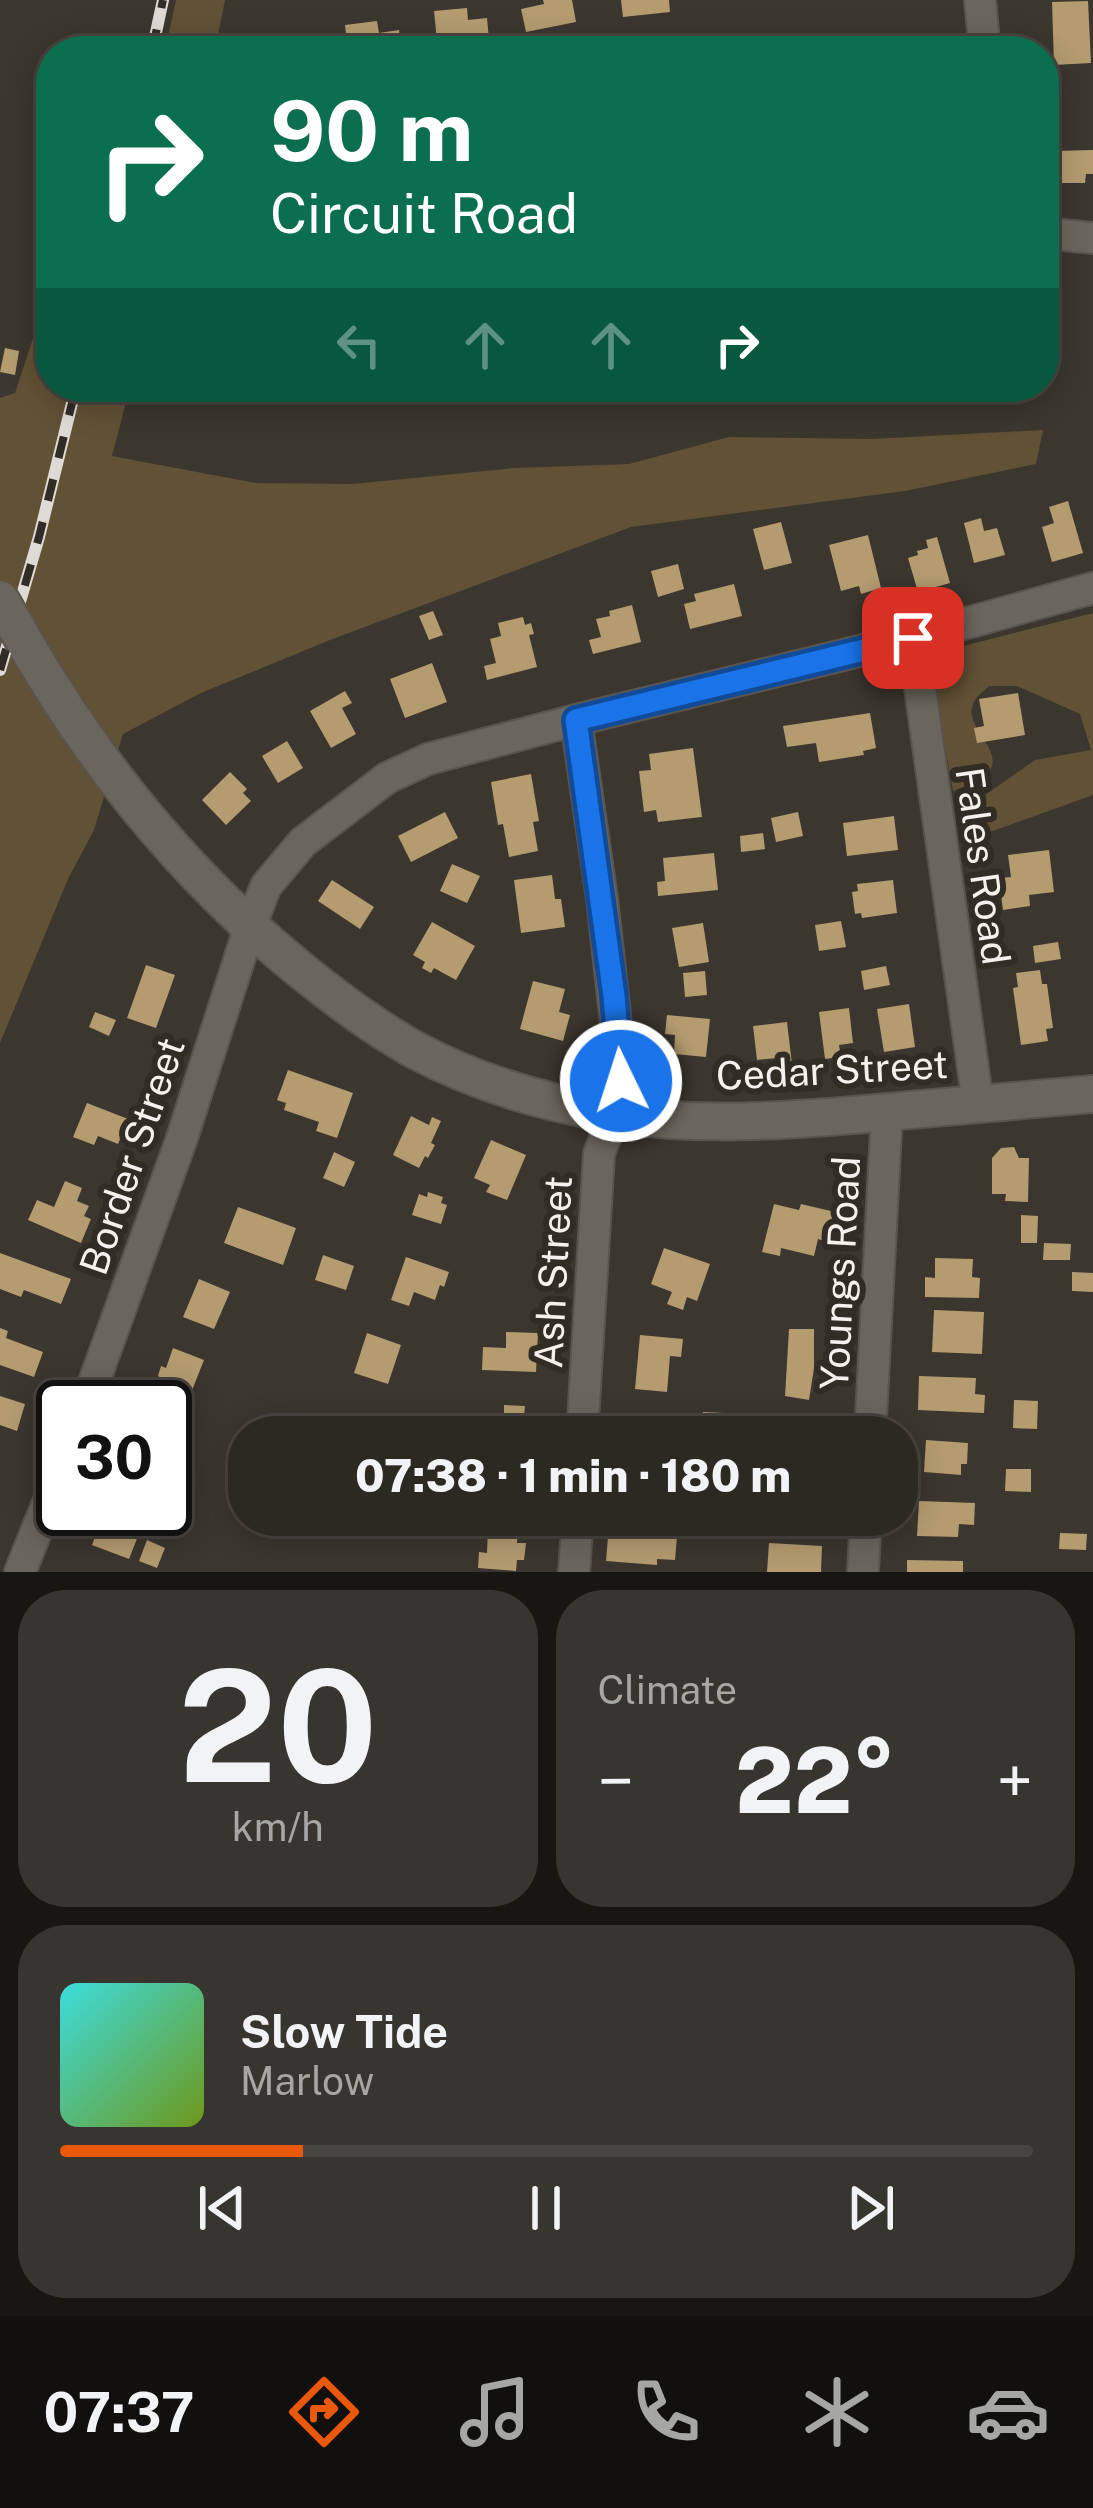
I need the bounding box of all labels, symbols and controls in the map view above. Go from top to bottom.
text: 90 m [270,81,473,180]
icon: right [72,84,228,240]
text: Circuit Road [270,182,578,245]
icon: left [326,312,392,378]
icon: ahead [452,312,518,378]
icon: ahead [578,312,644,378]
icon: right [704,312,770,378]
pin [862,587,964,689]
icon: arrive [880,605,946,671]
street label: Fales Road [946,764,1020,968]
position arrow [558,1018,684,1144]
street label: Border Street [70,1032,194,1280]
street label: Cedar Street [715,1041,949,1099]
street label: Youngs Road [811,1155,869,1391]
street label: Ash Street [525,1175,581,1369]
speed limit sign: 30 [36,1380,192,1536]
text: 07:38 · 1 min · 180 m [355,1449,791,1502]
text: 20 [178,1634,378,1817]
text: Climate [598,1667,737,1713]
text: 22° [735,1727,896,1833]
text: − [598,1742,634,1820]
text: + [996,1742,1033,1820]
text: km/h [232,1804,324,1850]
text: Slow Tide [240,2005,448,2058]
text: Marlow [240,2058,374,2104]
icon: previous [189,2175,255,2241]
icon: pause [513,2175,579,2241]
icon: next [838,2175,904,2241]
icon: directions [282,2370,366,2454]
icon: music [453,2370,537,2454]
icon: phone [624,2370,708,2454]
icon: climate [795,2370,879,2454]
icon: car [966,2370,1050,2454]
text: 07:37 [43,2381,195,2444]

